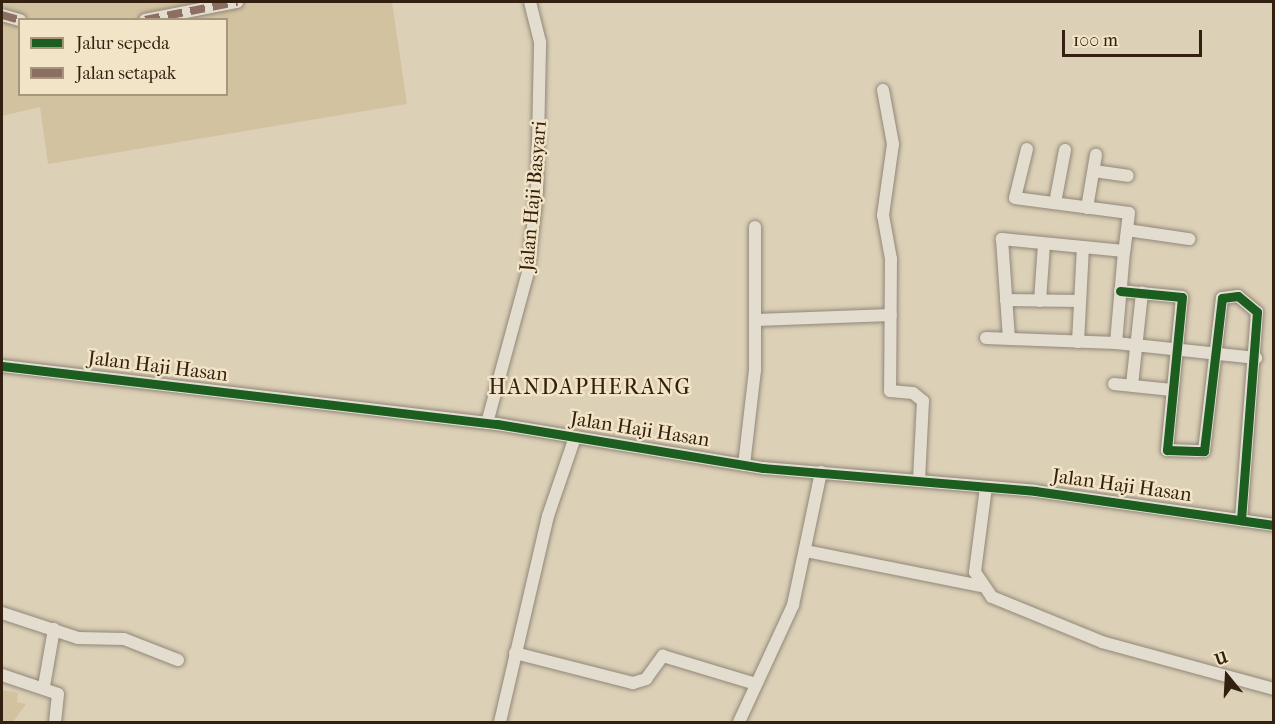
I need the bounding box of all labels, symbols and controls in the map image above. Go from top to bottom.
legend [18,18,228,96]
scale bar [1065,18,1204,56]
text: 100 m [1073,30,1118,51]
text: Jalur sepeda [76,33,170,54]
text: Jalan setapak [76,63,176,84]
street label: Jalan Haji Basyari [514,120,552,272]
street label: Jalan Haji Hasan [87,346,229,386]
district label: HANDAPHERANG [488,375,692,401]
street label: Jalan Haji Hasan [569,406,711,452]
street label: Jalan Haji Hasan [1051,463,1193,507]
north arrow [1197,646,1257,706]
text: U [1212,647,1230,669]

